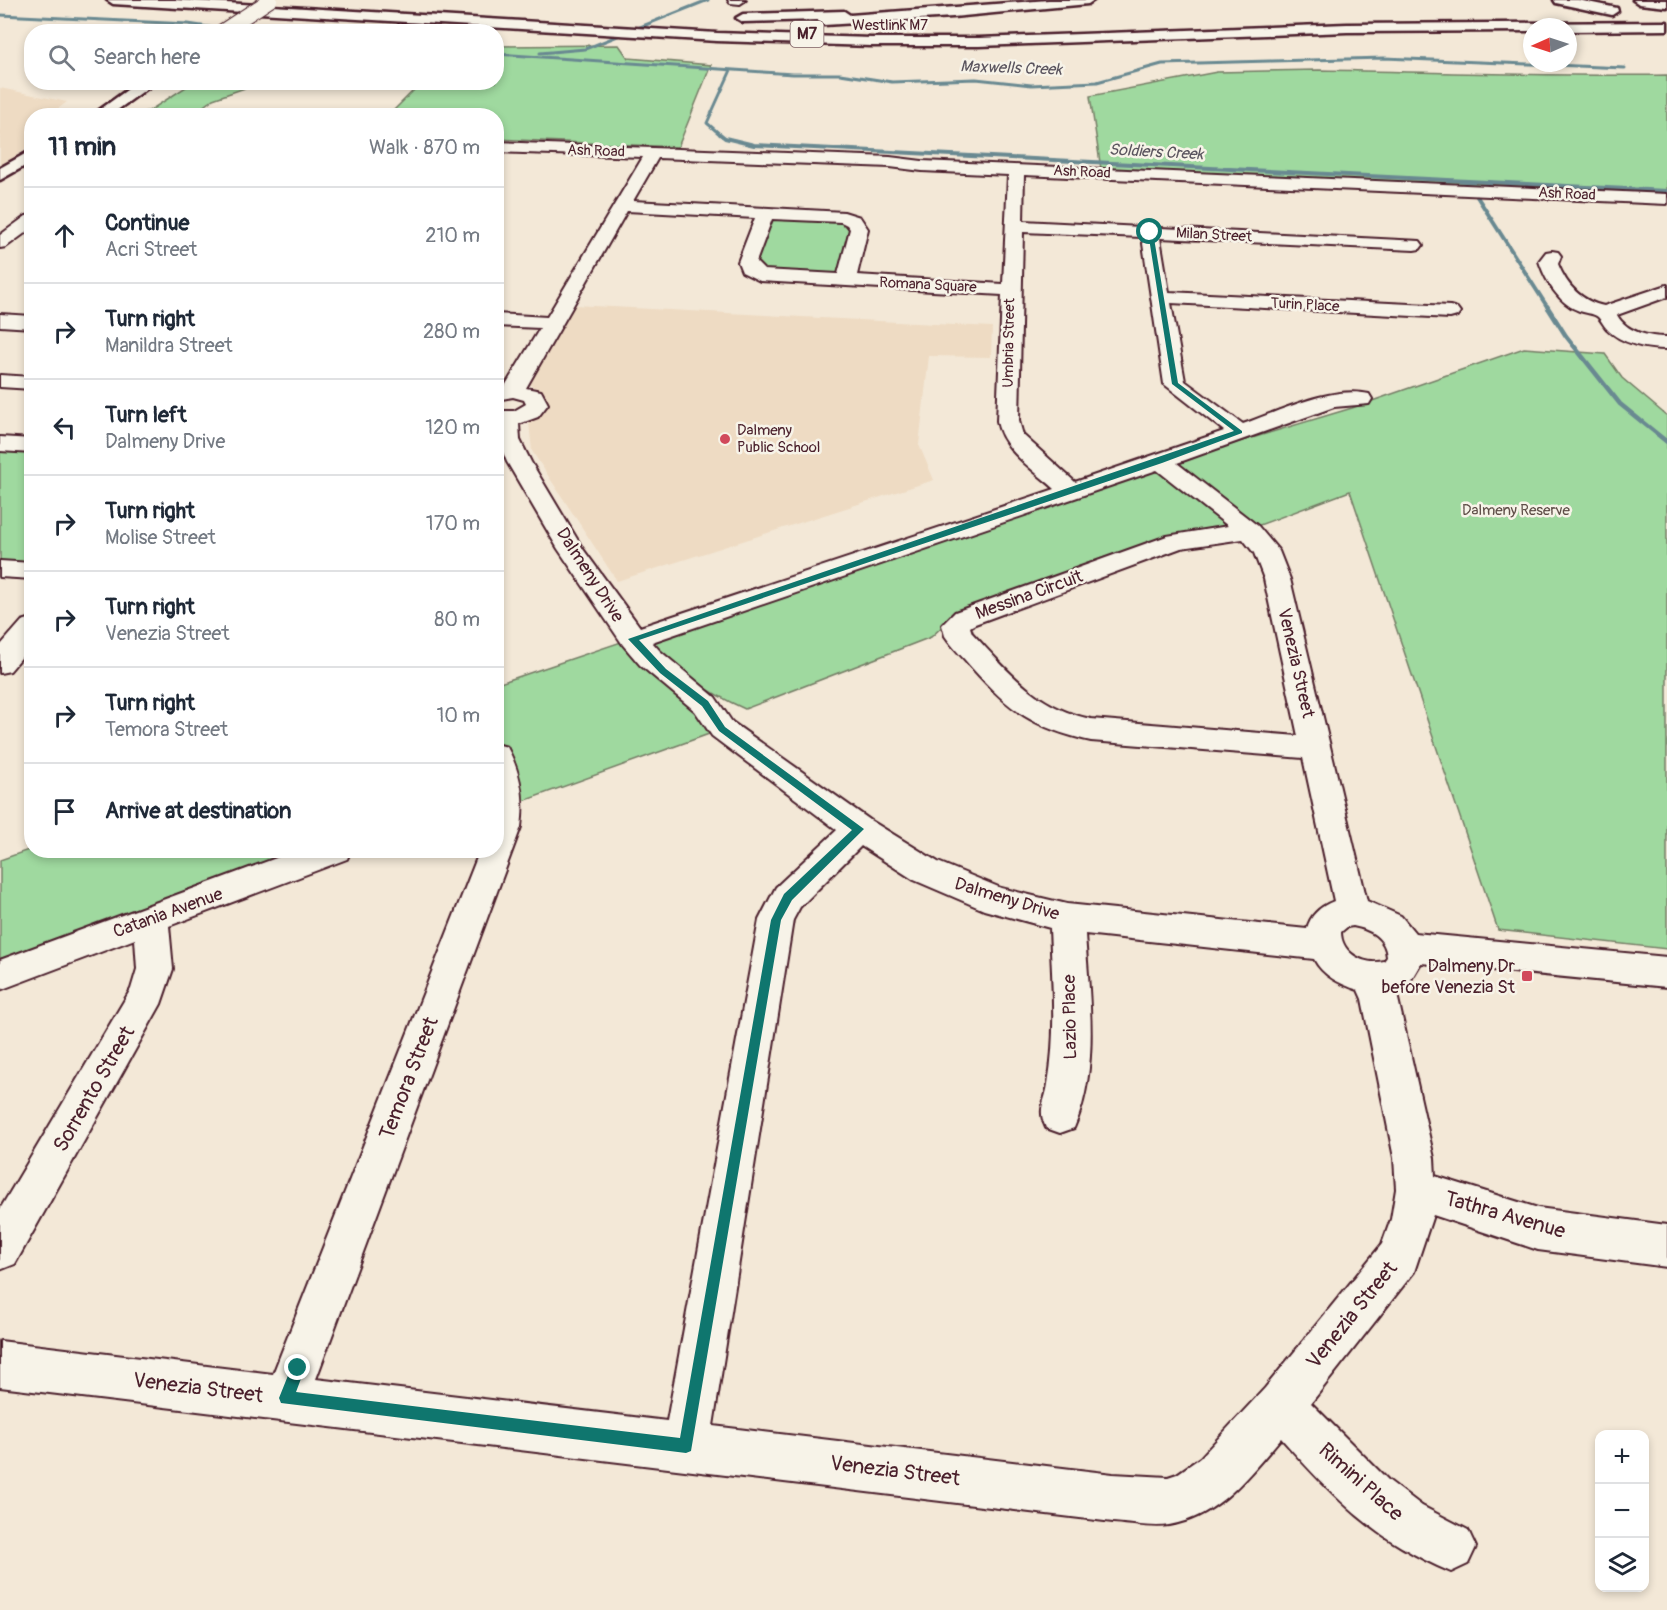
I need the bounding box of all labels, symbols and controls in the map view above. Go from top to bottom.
street label: Westlink M7 [852,16,928,35]
north arrow [1523,18,1577,72]
road number: M7 [790,21,824,47]
search box [24,24,504,90]
icon: search [45,41,78,74]
text: Search here [93,43,200,71]
water label: Maxwells Creek [960,56,1063,80]
text: 11 min [48,131,116,163]
text: Walk · 870 m [369,135,480,160]
street label: Ash Road [567,140,625,162]
water label: Soldiers Creek [1108,140,1205,165]
street label: Ash Road [1053,161,1111,183]
street label: Ash Road [1538,183,1596,205]
text: Continue [105,209,189,237]
route start [1136,218,1162,244]
icon: ahead [48,219,81,252]
text: 210 m [425,223,480,248]
street label: Milan Street [1176,224,1253,247]
text: Acri Street [105,237,197,262]
street label: Romana Square [879,273,978,297]
street label: Turin Place [1270,294,1340,316]
street label: Umbria Street [999,297,1019,388]
text: Turn right [105,305,195,333]
icon: right [48,315,81,348]
text: 280 m [423,319,480,344]
text: Manildra Street [105,333,233,358]
text: Turn left [105,401,187,429]
icon: left [48,411,81,444]
text: 120 m [425,415,480,440]
place label: Dalmeny Public School [737,421,820,457]
text: Dalmeny Drive [105,429,225,454]
marker: Dalmeny Public School [718,432,732,446]
text: Turn right [105,497,195,525]
park label: Dalmeny Reserve [1462,501,1571,520]
icon: right [48,507,81,540]
text: 170 m [426,511,480,536]
street label: Dalmeny Drive [551,523,629,627]
text: Molise Street [105,525,216,550]
street label: Messina Circuit [972,565,1087,625]
text: Turn right [105,593,195,621]
icon: right [48,603,81,636]
street label: Venezia Street [1272,606,1320,721]
text: 80 m [434,607,480,632]
text: Venezia Street [105,621,229,646]
text: Turn right [105,689,195,717]
icon: right [48,699,81,732]
text: 10 m [436,703,480,728]
text: Temora Street [105,717,228,742]
icon: arrive [48,795,81,828]
text: Arrive at destination [105,797,291,825]
street label: Dalmeny Drive [952,872,1062,926]
street label: Catania Avenue [110,882,226,943]
place label: Dalmeny Dr before Venezia St [1382,955,1516,999]
marker: Dalmeny Dr before Venezia St [1520,969,1534,983]
street label: Lazio Place [1058,974,1082,1060]
street label: Temora Street [373,1012,445,1143]
street label: Sorrento Street [47,1021,141,1157]
street label: Tathra Avenue [1442,1185,1569,1245]
street label: Venezia Street [1300,1255,1404,1374]
route end [284,1354,310,1380]
street label: Venezia Street [131,1367,265,1409]
map controls [1595,1430,1649,1592]
button: + [1595,1430,1649,1484]
street label: Rimini Place [1313,1437,1410,1528]
street label: Venezia Street [828,1450,962,1492]
button: − [1595,1484,1649,1538]
button: layers [1595,1538,1649,1592]

